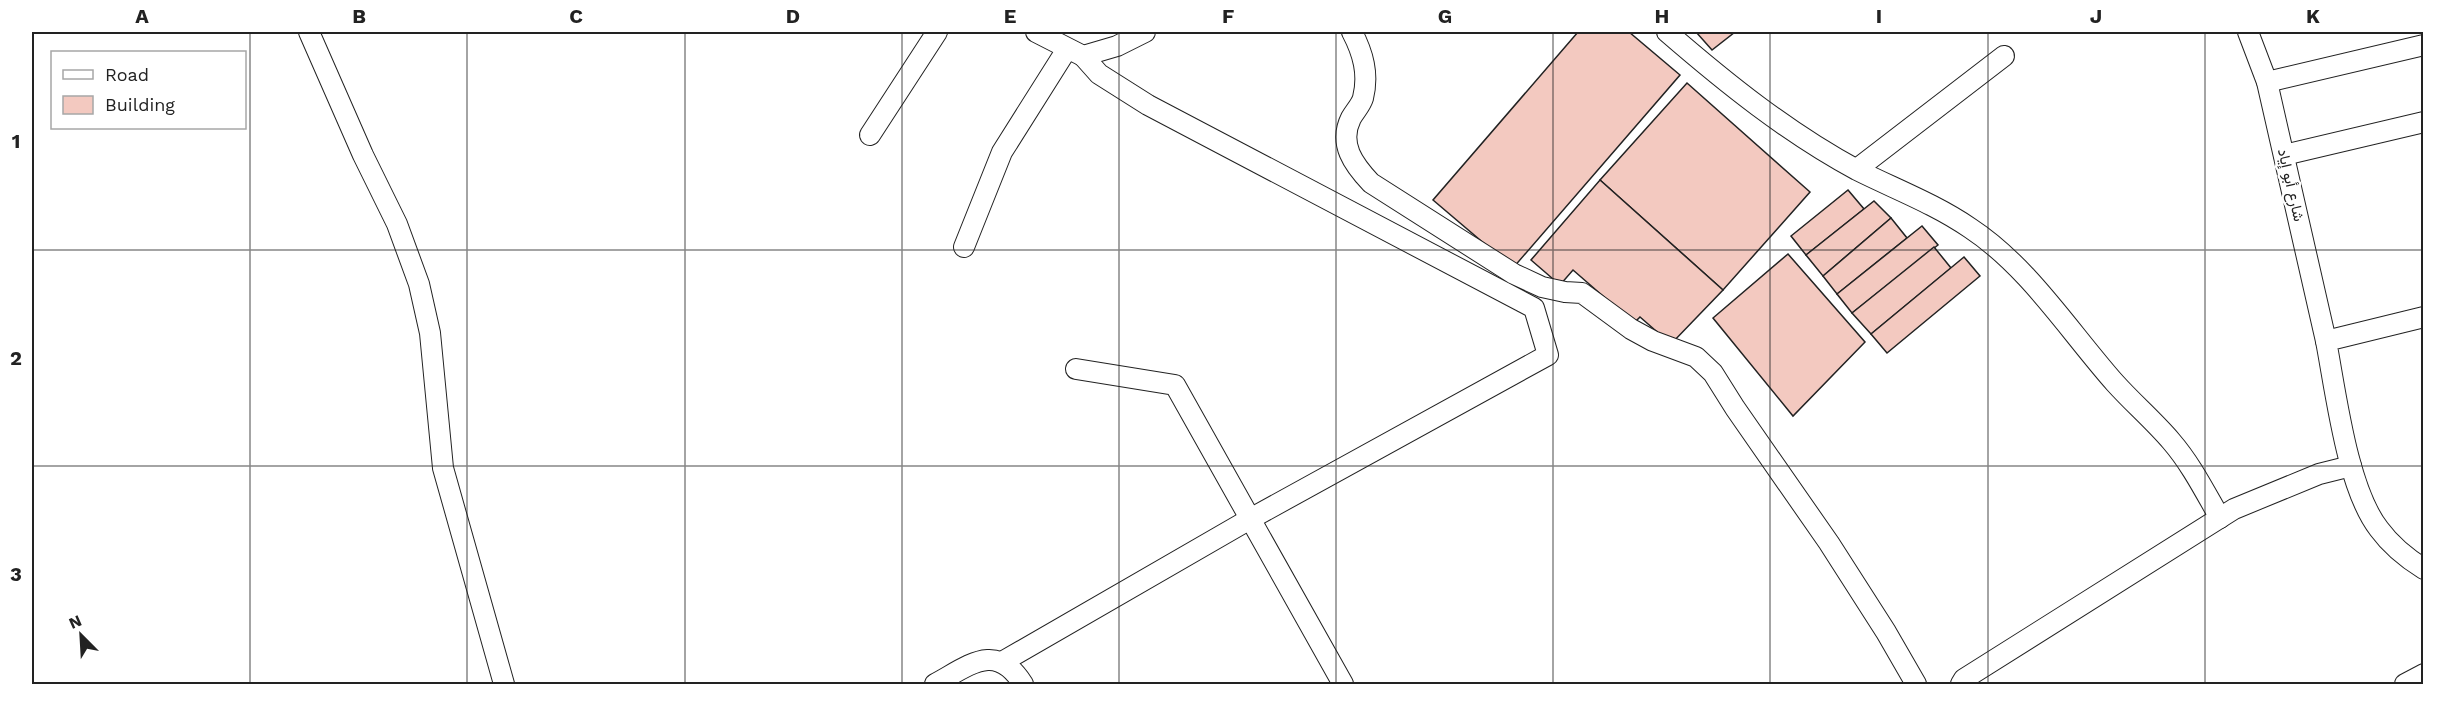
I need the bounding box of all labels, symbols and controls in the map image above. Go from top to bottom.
text: A [135,4,149,28]
text: B [352,4,366,28]
text: C [569,4,583,28]
text: D [786,4,800,28]
text: E [1004,4,1016,28]
text: F [1222,4,1234,28]
text: G [1438,4,1452,28]
text: H [1655,4,1669,28]
text: I [1876,4,1882,28]
text: J [2090,4,2102,28]
text: K [2306,4,2320,28]
legend [51,51,246,129]
text: Road [105,64,149,85]
text: Building [105,94,175,115]
text: 1 [12,129,20,153]
street label: شارع أبو إياد [2272,147,2308,224]
text: 2 [10,346,22,370]
text: 3 [10,562,22,586]
north arrow [51,605,111,665]
text: N [66,611,84,633]

